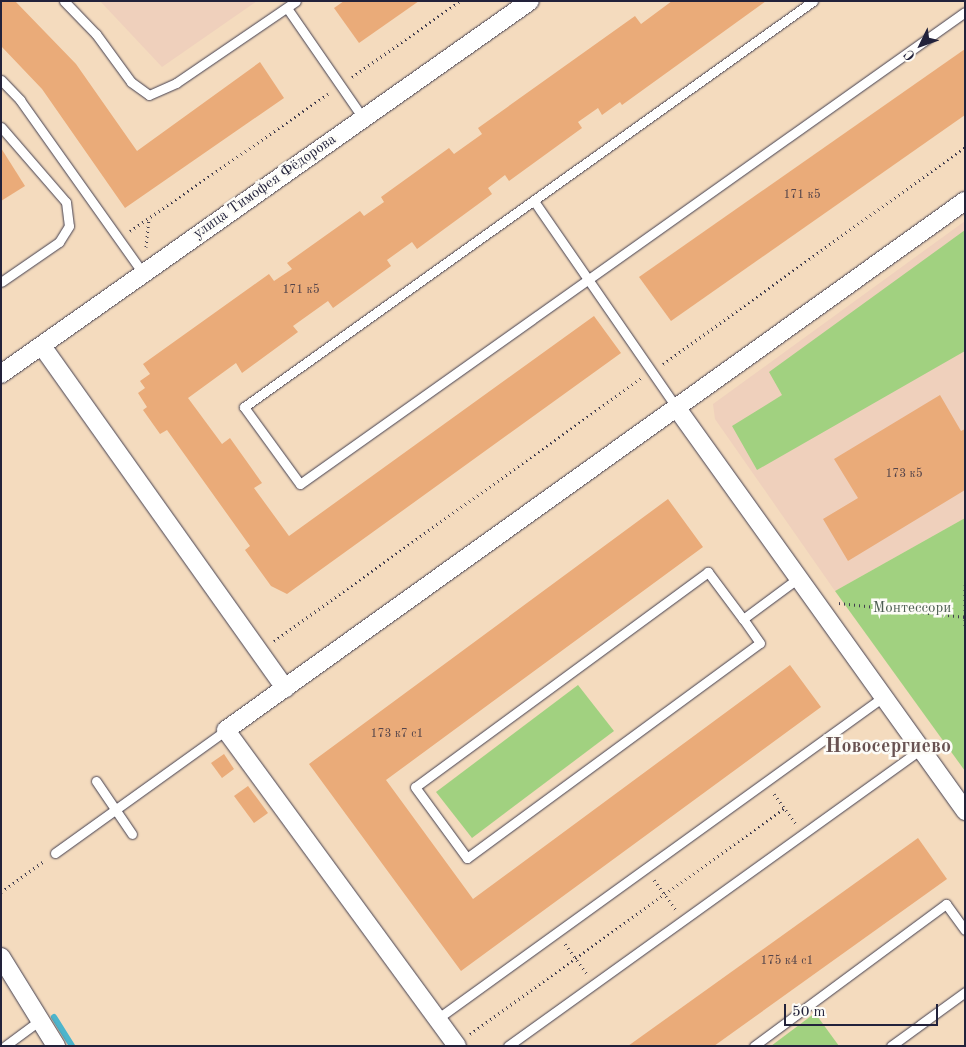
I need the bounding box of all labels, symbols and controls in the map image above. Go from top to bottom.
north arrow [896,20,946,70]
text: С [902,47,918,63]
street label: улица Тимофея Фёдорова [190,131,340,243]
house number: 171 к5 [783,189,821,203]
house number: 171 к5 [282,284,320,298]
house number: 173 к5 [885,468,923,482]
park label: Монтессори [873,600,951,618]
house number: 173 к7 с1 [371,728,423,742]
district label: Новосергиево [825,735,951,759]
house number: 175 к4 с1 [761,955,813,969]
scale bar [786,994,940,1026]
text: 50 m [792,1005,826,1020]

